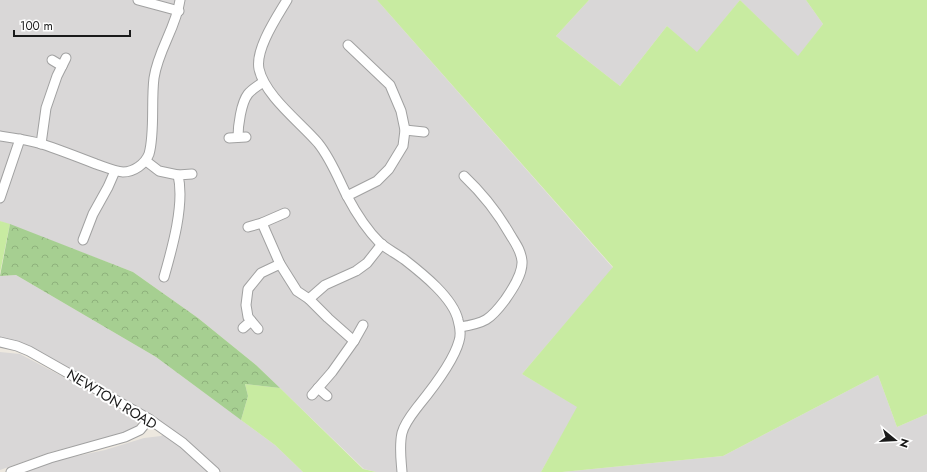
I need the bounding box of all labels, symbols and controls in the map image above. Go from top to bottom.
scale bar [14,12,130,38]
text: 100 m [20,17,53,35]
street label: NEWTON ROAD [63,364,161,434]
north arrow [875,420,915,460]
text: N [896,436,913,450]

